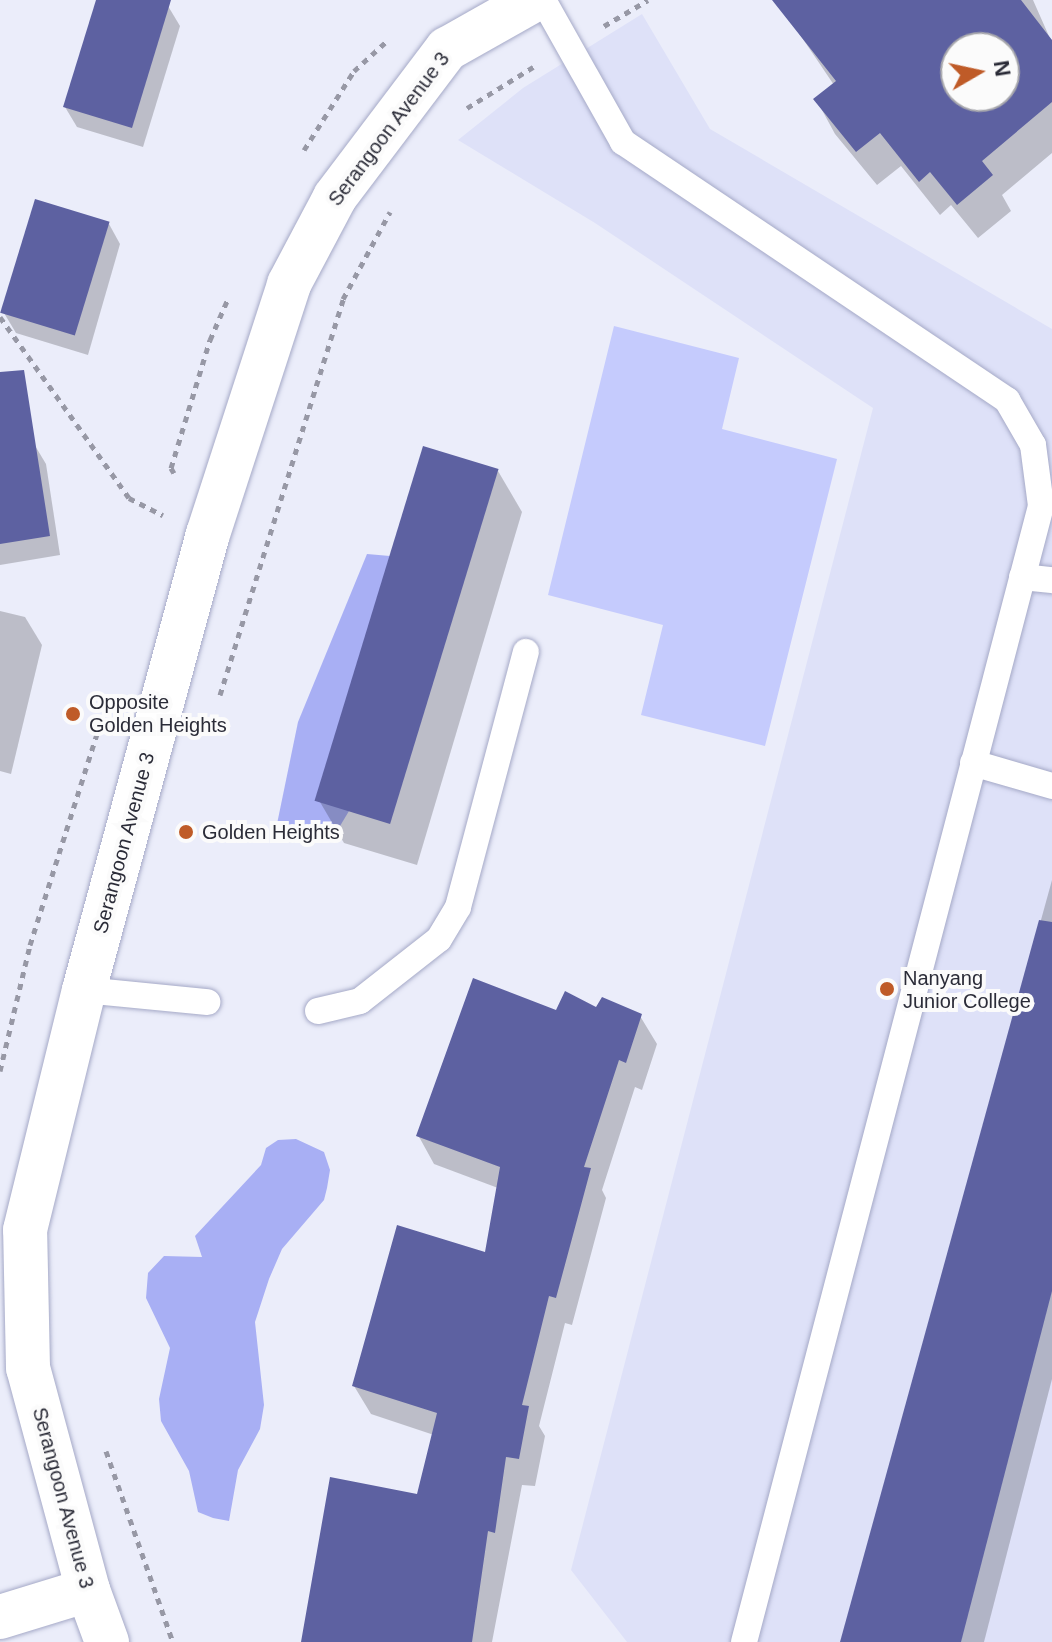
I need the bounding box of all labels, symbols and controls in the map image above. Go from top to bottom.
north arrow [940,32,1020,112]
street label: Serangoon Avenue 3 [323,47,455,211]
text: N [989,59,1016,78]
place label: Opposite Golden Heights [89,690,227,737]
marker: Opposite Golden Heights [64,705,82,723]
street label: Serangoon Avenue 3 [88,749,160,937]
place label: Golden Heights [202,820,340,844]
marker: Golden Heights [177,823,195,841]
place label: Nanyang Junior College [903,966,1031,1013]
marker: Nanyang Junior College [878,980,896,998]
street label: Serangoon Avenue 3 [27,1404,99,1592]

